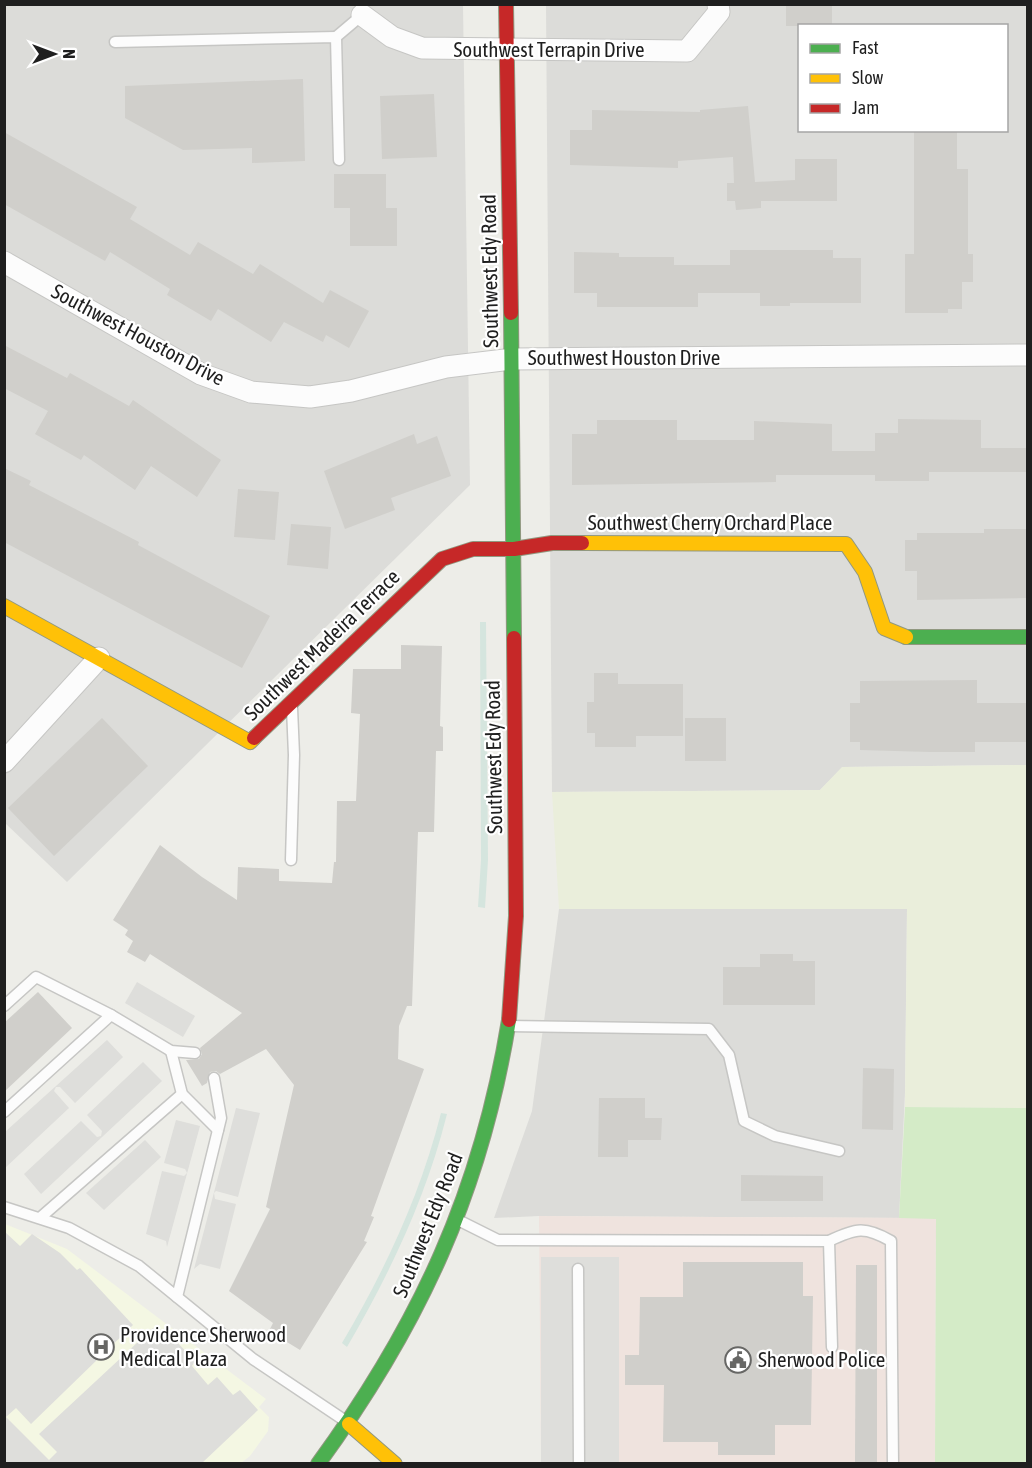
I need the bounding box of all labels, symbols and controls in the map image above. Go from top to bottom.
north arrow [24,24,84,84]
legend [798,24,1008,132]
street label: Southwest Terrapin Drive [453,37,645,61]
text: Fast [852,37,879,58]
text: N [60,49,78,59]
text: Slow [852,67,883,88]
text: Jam [852,97,879,118]
street label: Southwest Edy Road [476,194,502,348]
street label: Southwest Houston Drive [48,278,229,390]
street label: Southwest Houston Drive [528,345,720,369]
street label: Southwest Cherry Orchard Place [588,510,832,534]
street label: Southwest Madeira Terrace [239,564,404,725]
street label: Southwest Edy Road [480,680,506,834]
street label: Southwest Edy Road [387,1149,467,1300]
place label: Providence Sherwood Medical Plaza [120,1322,286,1370]
hospital icon: Providence Sherwood Medical Plaza [86,1332,116,1362]
public building icon: Sherwood Police [723,1345,753,1375]
place label: Sherwood Police [758,1347,885,1371]

